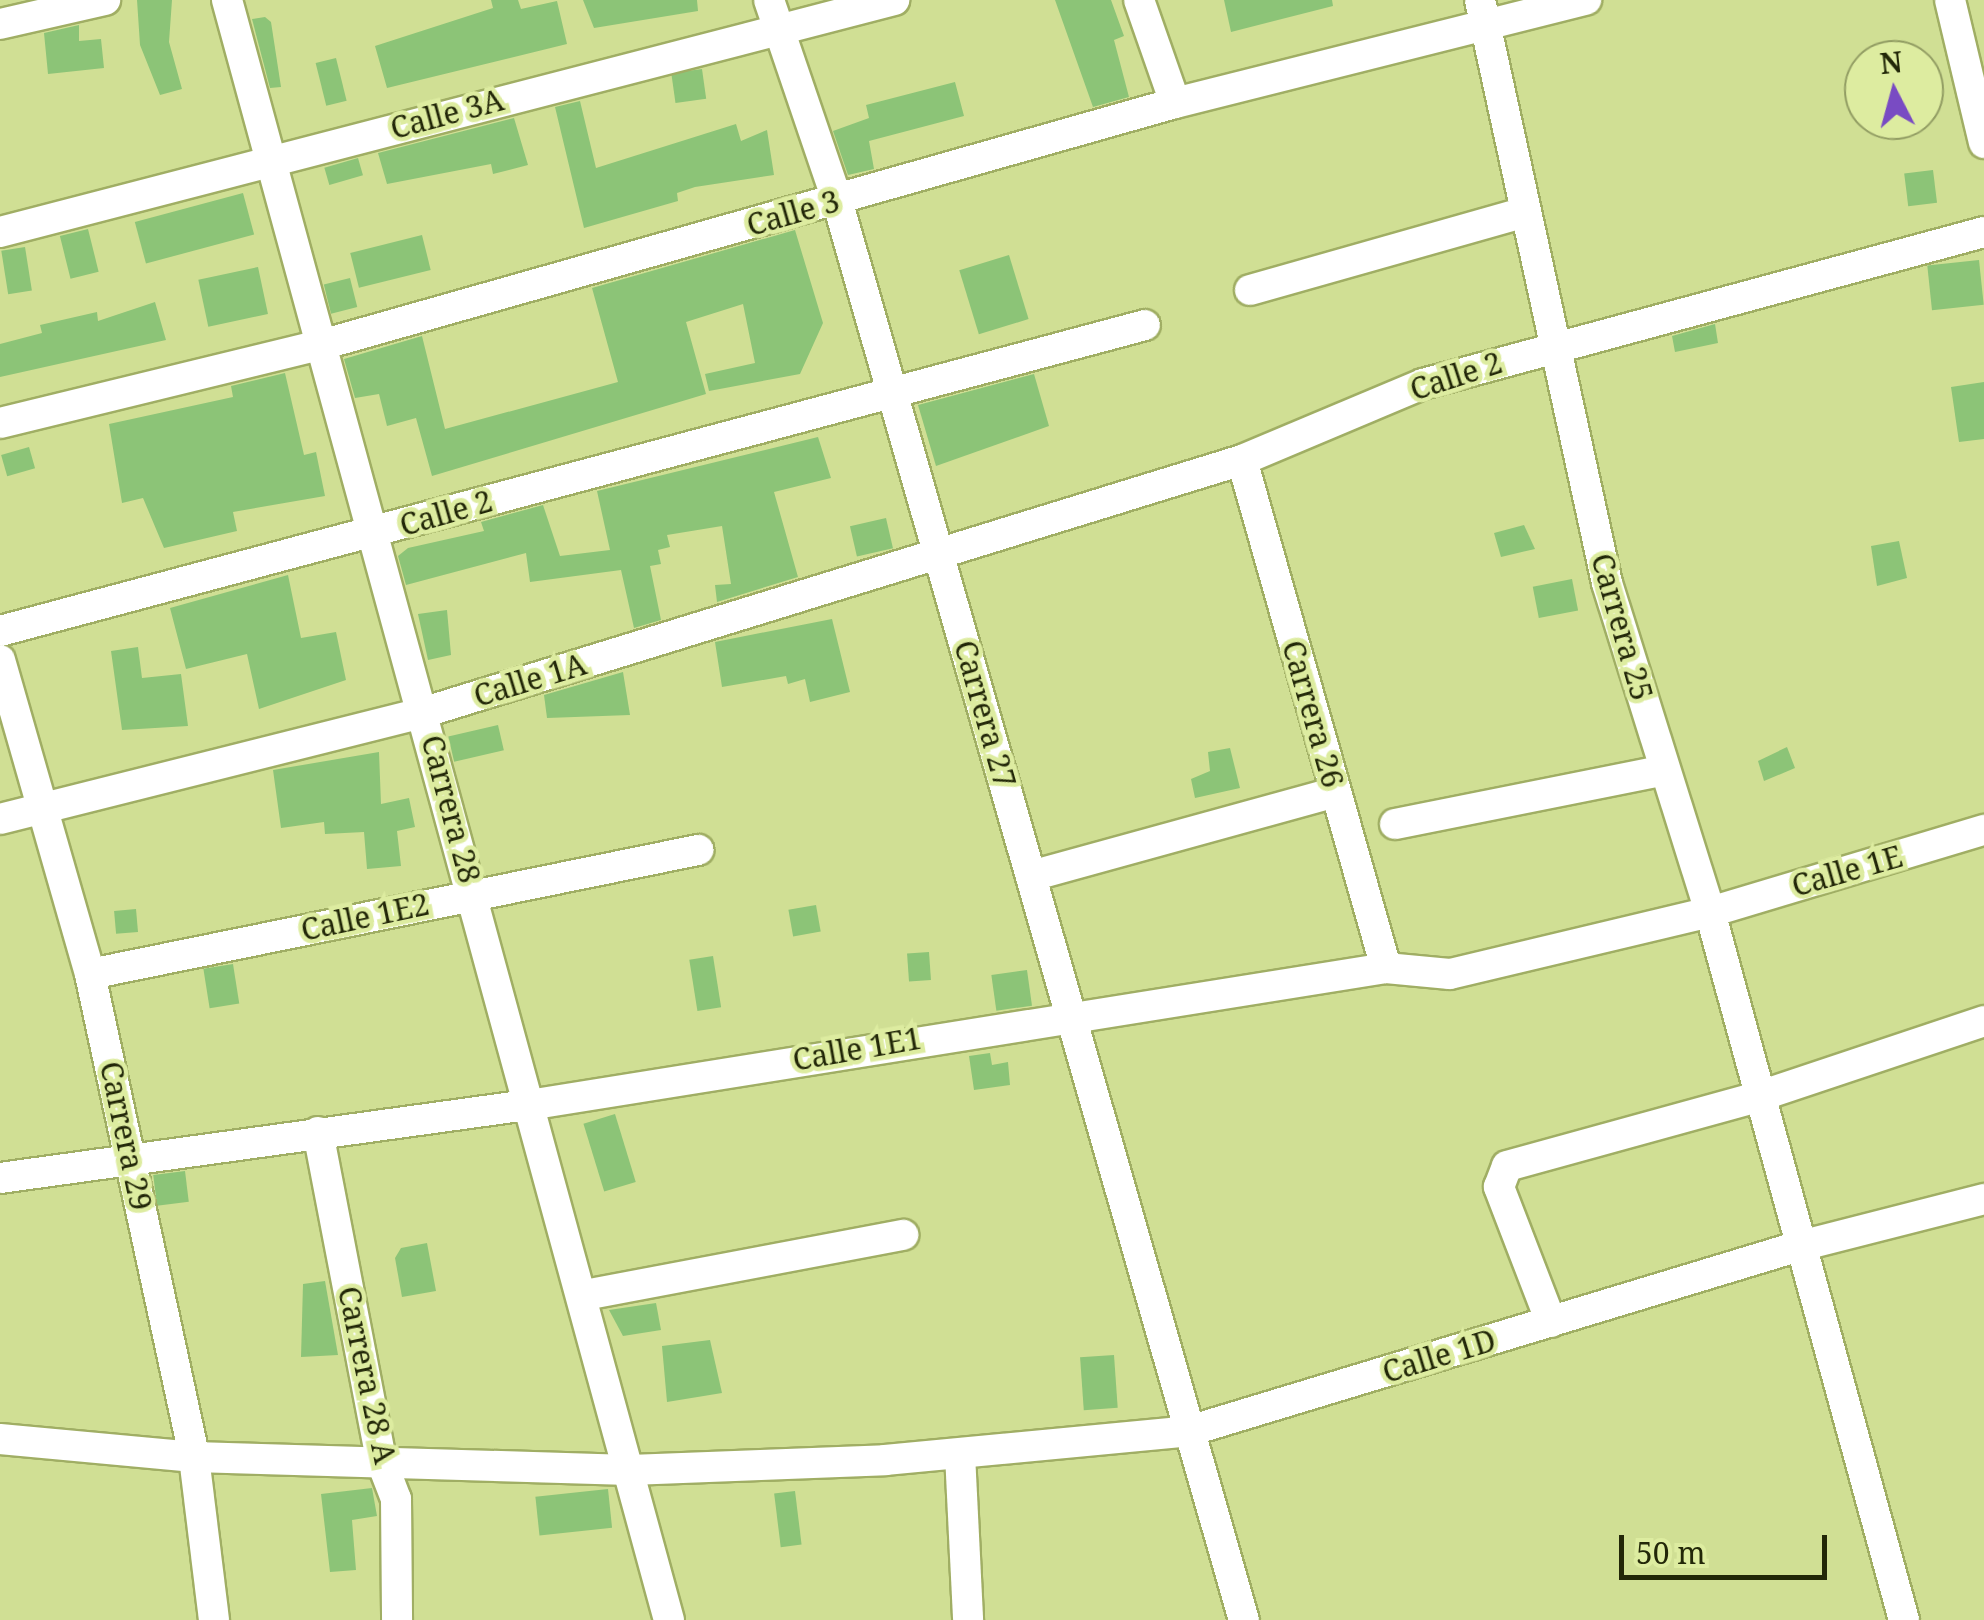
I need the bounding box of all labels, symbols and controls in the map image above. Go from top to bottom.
north arrow [1844,40,1944,140]
text: N [1878,42,1904,82]
street label: Calle 3A [386,82,508,146]
street label: Calle 3 [743,183,843,243]
street label: Calle 2 [1405,344,1507,408]
street label: Calle 2 [396,483,496,543]
street label: Carrera 25 [1584,549,1660,705]
street label: Carrera 27 [947,636,1023,792]
street label: Carrera 26 [1275,636,1351,792]
street label: Calle 1A [469,646,591,714]
street label: Carrera 28 [414,731,488,887]
street label: Calle 1E [1788,838,1906,904]
street label: Calle 1E2 [298,886,432,948]
street label: Calle 1E1 [790,1020,924,1078]
street label: Carrera 29 [93,1058,159,1214]
street label: Carrera 28 A [331,1283,403,1467]
street label: Calle 1D [1378,1322,1500,1390]
scale bar [1624,1515,1832,1577]
text: 50 m [1636,1532,1706,1573]

